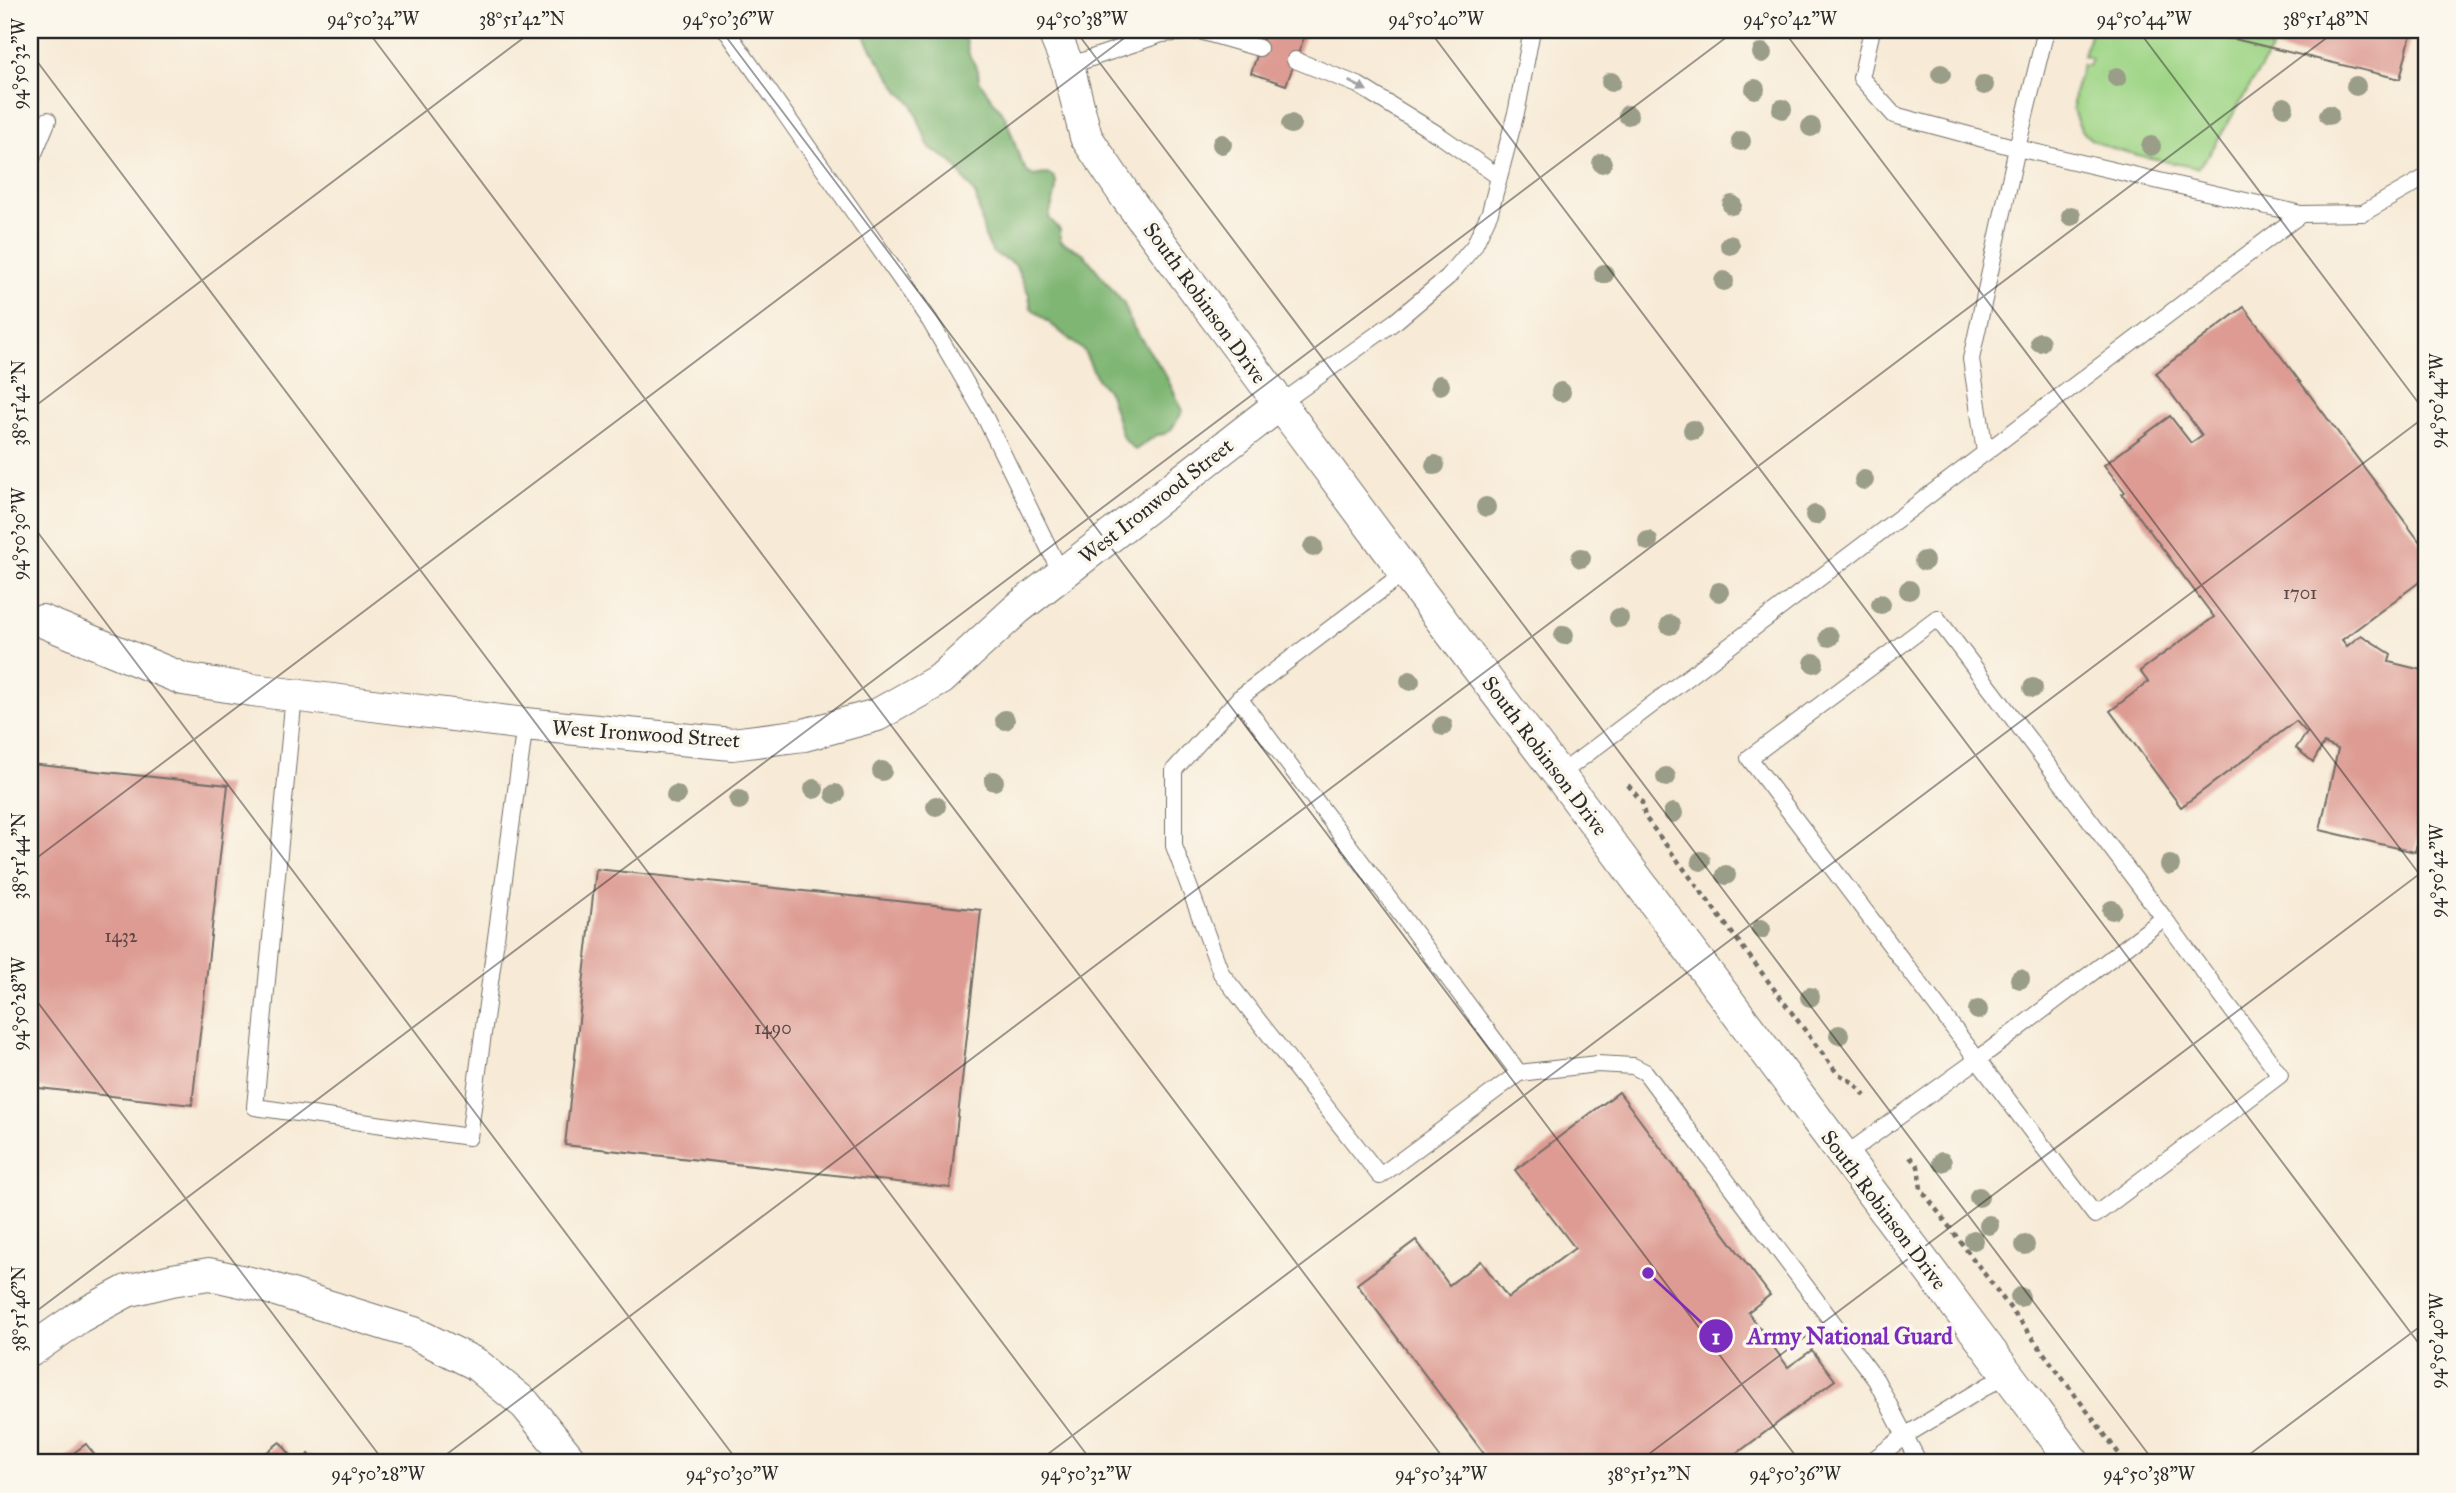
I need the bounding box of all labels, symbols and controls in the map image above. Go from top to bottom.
text: 94°50'34"W [327,8,420,30]
text: 38°51'42"N [479,8,565,30]
text: 94°50'36"W [682,8,775,30]
text: 94°50'38"W [1036,8,1129,30]
text: 94°50'40"W [1388,8,1485,30]
text: 94°50'42"W [1743,8,1838,30]
text: 94°50'44"W [2096,8,2192,30]
text: 38°51'48"N [2283,8,2369,30]
text: 94°50'32"W [8,18,30,110]
one-way arrow [1348,81,1368,92]
street label: South Robinson Drive [1138,217,1272,389]
text: 94°50'44"W [2426,353,2448,449]
text: 38°51'42"N [8,360,30,446]
street label: West Ironwood Street [1074,432,1239,569]
text: 94°50'30"W [8,487,30,580]
house number: 1701 [2283,582,2317,604]
street label: South Robinson Drive [1477,671,1614,841]
street label: West Ironwood Street [551,714,741,754]
text: 38°51'44"N [8,813,30,899]
text: 94°50'42"W [2426,823,2448,918]
house number: 1432 [104,925,138,947]
text: 94°50'28"W [8,956,30,1051]
house number: 1490 [754,1017,792,1039]
street label: South Robinson Drive [1816,1125,1953,1295]
text: 38°51'46"N [8,1266,30,1352]
text: 94°50'40"W [2426,1292,2448,1389]
callout: Army National Guard [1699,1314,1967,1358]
text: Army National Guard [1745,1322,1953,1351]
text: 1 [1712,1324,1720,1350]
text: 94°50'28"W [331,1463,426,1485]
text: 94°50'30"W [686,1463,779,1485]
text: 94°50'32"W [1040,1463,1132,1485]
text: 94°50'34"W [1395,1463,1488,1485]
text: 38°51'52"N [1607,1463,1691,1485]
text: 94°50'36"W [1749,1463,1842,1485]
text: 94°50'38"W [2103,1463,2196,1485]

